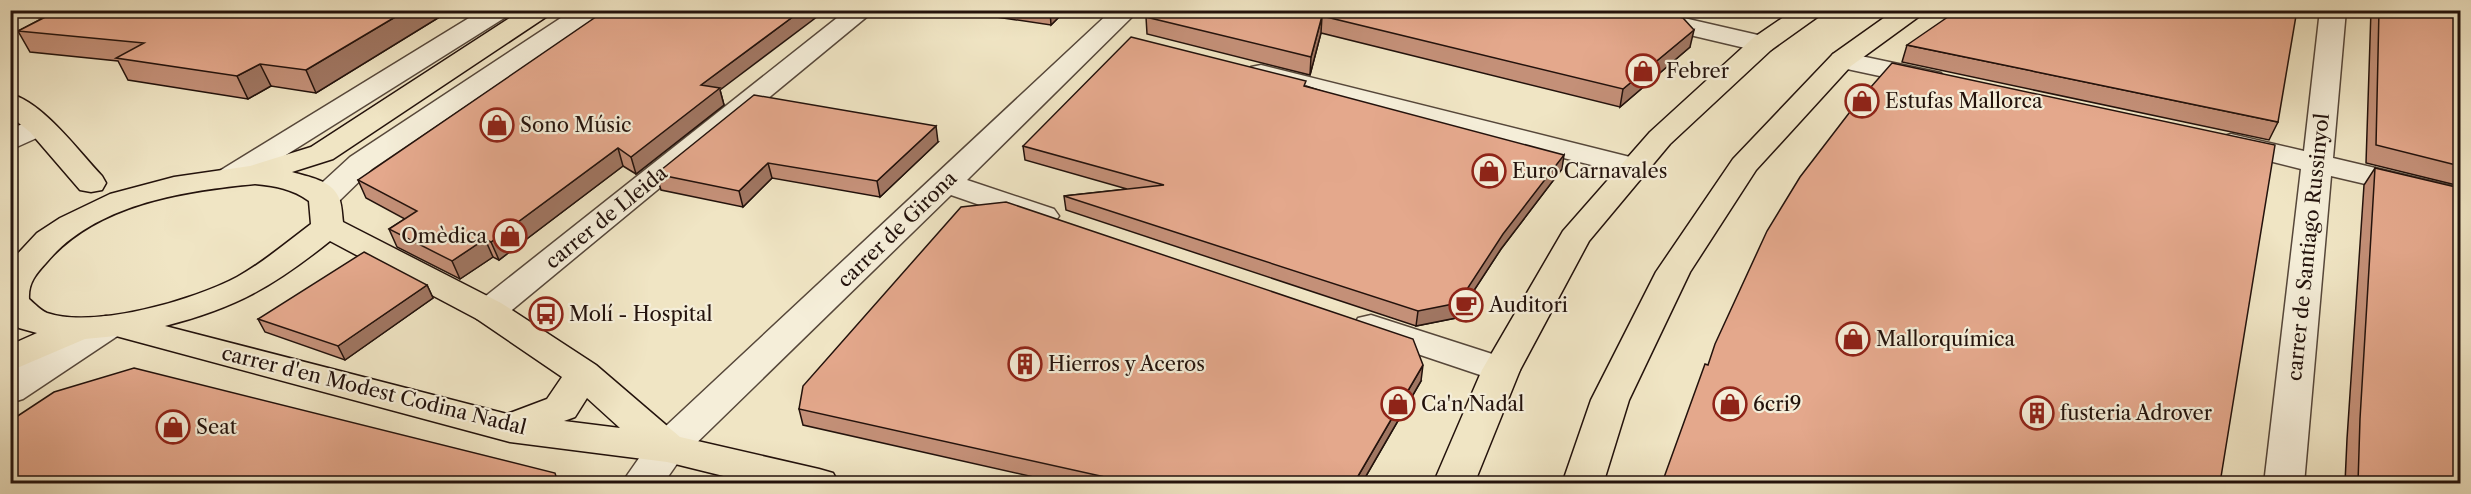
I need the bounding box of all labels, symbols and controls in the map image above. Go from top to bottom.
shop icon: Febrer [1625,53,1661,89]
place label: Febrer [1666,59,1730,83]
shop icon: Estufas Mallorca [1844,83,1880,119]
place label: Estufas Mallorca [1885,89,2043,113]
shop icon: Sono Músic [479,107,515,143]
street label: carrer de Santiago Russinyol [2282,112,2334,382]
place label: Sono Músic [520,113,632,137]
shop icon: Euro Carnavales [1471,153,1507,189]
place label: Euro Carnavales [1512,159,1667,183]
street label: carrer de Lleida [540,160,672,274]
street label: carrer de Girona [832,166,962,292]
shop icon: Omèdica [492,218,528,254]
place label: Omèdica [401,224,487,248]
cafe icon: Auditori [1448,287,1484,323]
place label: Auditori [1488,293,1568,317]
bus stop icon: Molí - Hospital [528,296,564,332]
place label: Molí - Hospital [569,302,712,326]
shop icon: Mallorquímica [1835,321,1871,357]
place label: Mallorquímica [1876,327,2016,351]
street label: carrer d'en Modest Codina Nadal [219,340,529,440]
building icon: Hierros y Aceros [1007,346,1043,382]
place label: Hierros y Aceros [1048,352,1205,376]
shop icon: Ca'n Nadal [1380,386,1416,422]
shop icon: 6cri9 [1712,386,1748,422]
place label: Ca'n Nadal [1421,392,1524,416]
place label: 6cri9 [1753,392,1801,416]
building icon: fusteria Adrover [2019,395,2055,431]
place label: fusteria Adrover [2060,401,2213,425]
shop icon: Seat [155,409,191,445]
place label: Seat [196,415,237,439]

